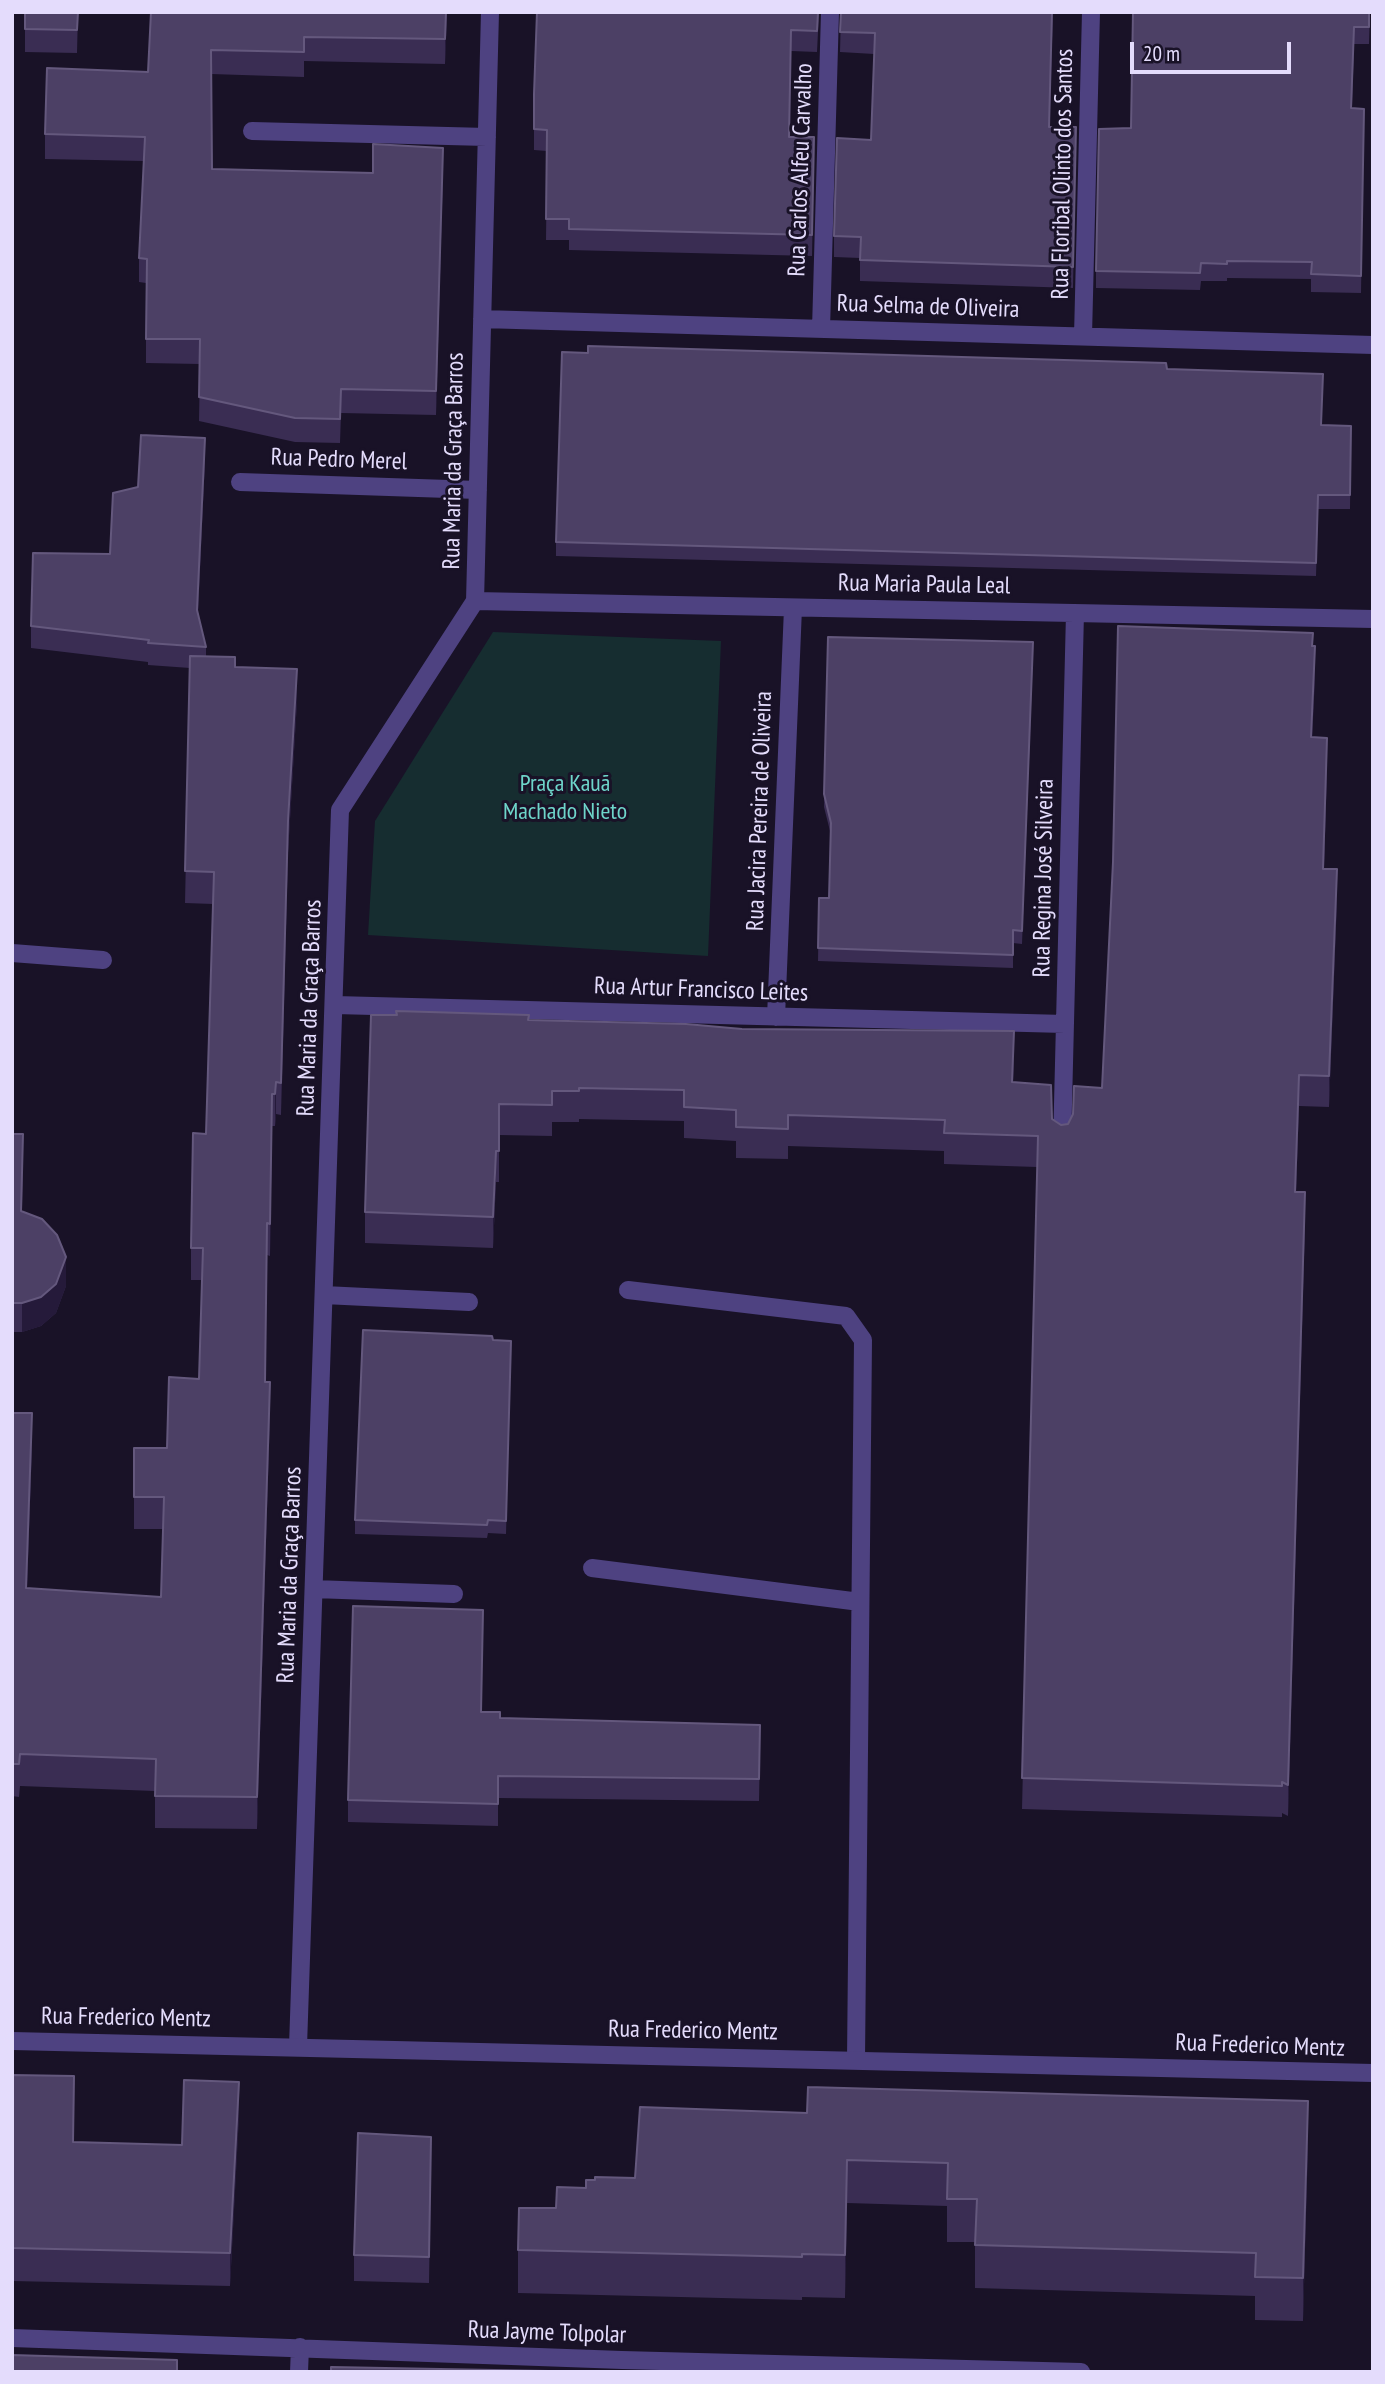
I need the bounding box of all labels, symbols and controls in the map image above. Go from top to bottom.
scale bar [1133,28,1294,72]
text: 20 m [1143,40,1180,67]
street label: Rua Floribal Olinto dos Santos [1046,48,1080,300]
street label: Rua Carlos Alfeu Carvalho [783,63,819,277]
street label: Rua Selma de Oliveira [836,289,1020,325]
street label: Rua Maria da Graça Barros [438,352,470,570]
street label: Rua Pedro Merel [270,443,408,477]
street label: Rua Maria Paula Leal [838,569,1010,601]
street label: Rua Jacira Pereira de Oliveira [741,691,779,931]
park label: Praça Kauã Machado Nieto [503,770,627,826]
street label: Rua Regina José Silveira [1028,778,1060,978]
street label: Rua Maria da Graça Barros [292,899,328,1117]
street label: Rua Artur Francisco Leites [593,972,809,1008]
street label: Rua Maria da Graça Barros [272,1466,308,1684]
street label: Rua Frederico Mentz [41,2002,211,2034]
street label: Rua Frederico Mentz [608,2015,778,2047]
street label: Rua Frederico Mentz [1175,2029,1345,2063]
street label: Rua Jayme Tolpolar [467,2316,627,2350]

